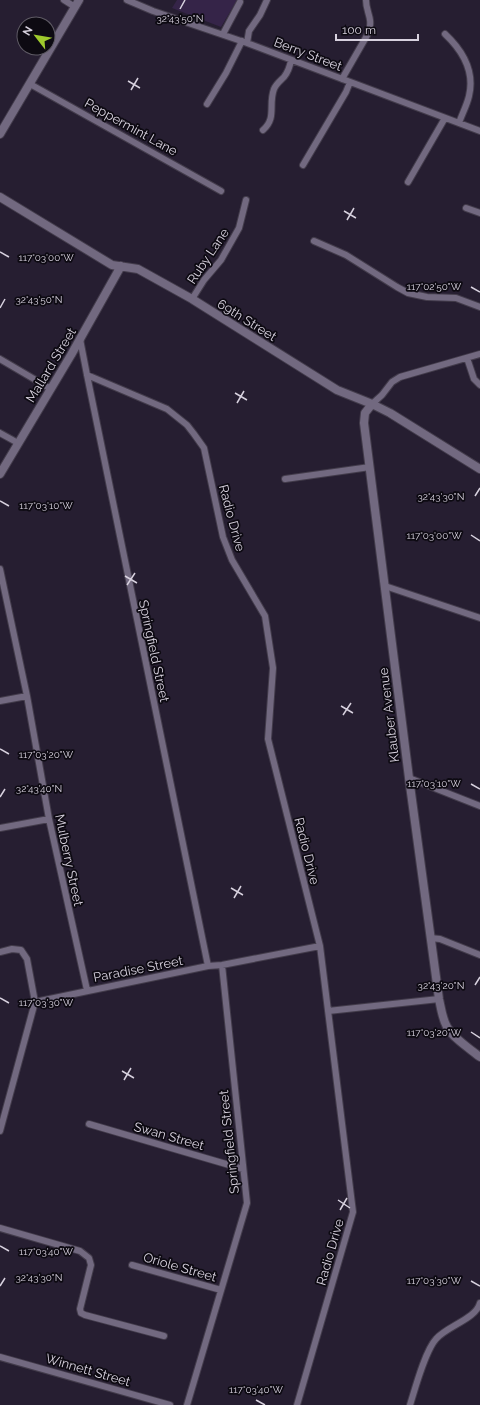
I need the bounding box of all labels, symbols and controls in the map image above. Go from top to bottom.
text: 32°43'50"N [157,13,203,24]
north arrow [16,16,56,56]
scale bar [336,16,418,42]
text: 100 m [342,23,376,37]
text: N [20,24,36,38]
street label: Berry Street [272,34,345,74]
street label: Peppermint Lane [82,95,180,159]
street label: Ruby Lane [184,225,232,287]
text: 117°03'00"W [18,252,74,263]
text: 117°02'50"W [407,281,462,292]
text: 32°43'50"N [16,294,62,305]
street label: 69th Street [215,296,280,344]
street label: Mallard Street [23,324,79,405]
street label: Radio Drive [216,483,248,553]
text: 32°43'30"N [418,491,464,502]
text: 117°03'10"W [19,500,73,511]
text: 117°03'00"W [406,530,462,541]
street label: Springfield Street [136,599,172,704]
street label: Klauber Avenue [376,667,402,763]
text: 117°03'20"W [19,749,74,760]
text: 117°03'10"W [407,778,461,789]
text: 32°43'40"N [16,783,62,794]
street label: Mulberry Street [52,813,86,908]
street label: Radio Drive [291,816,323,886]
street label: Paradise Street [92,953,185,985]
text: 32°43'20"N [418,980,464,991]
text: 117°03'30"W [19,997,74,1008]
text: 117°03'20"W [407,1027,462,1038]
street label: Springfield Street [216,1089,242,1195]
street label: Swan Street [132,1119,206,1153]
street label: Radio Drive [313,1217,347,1287]
text: 117°03'40"W [19,1246,73,1257]
street label: Oriole Street [142,1249,219,1285]
text: 32°43'30"N [16,1272,62,1283]
text: 117°03'30"W [407,1275,462,1286]
street label: Winnett Street [44,1351,133,1389]
text: 117°03'40"W [229,1384,283,1395]

